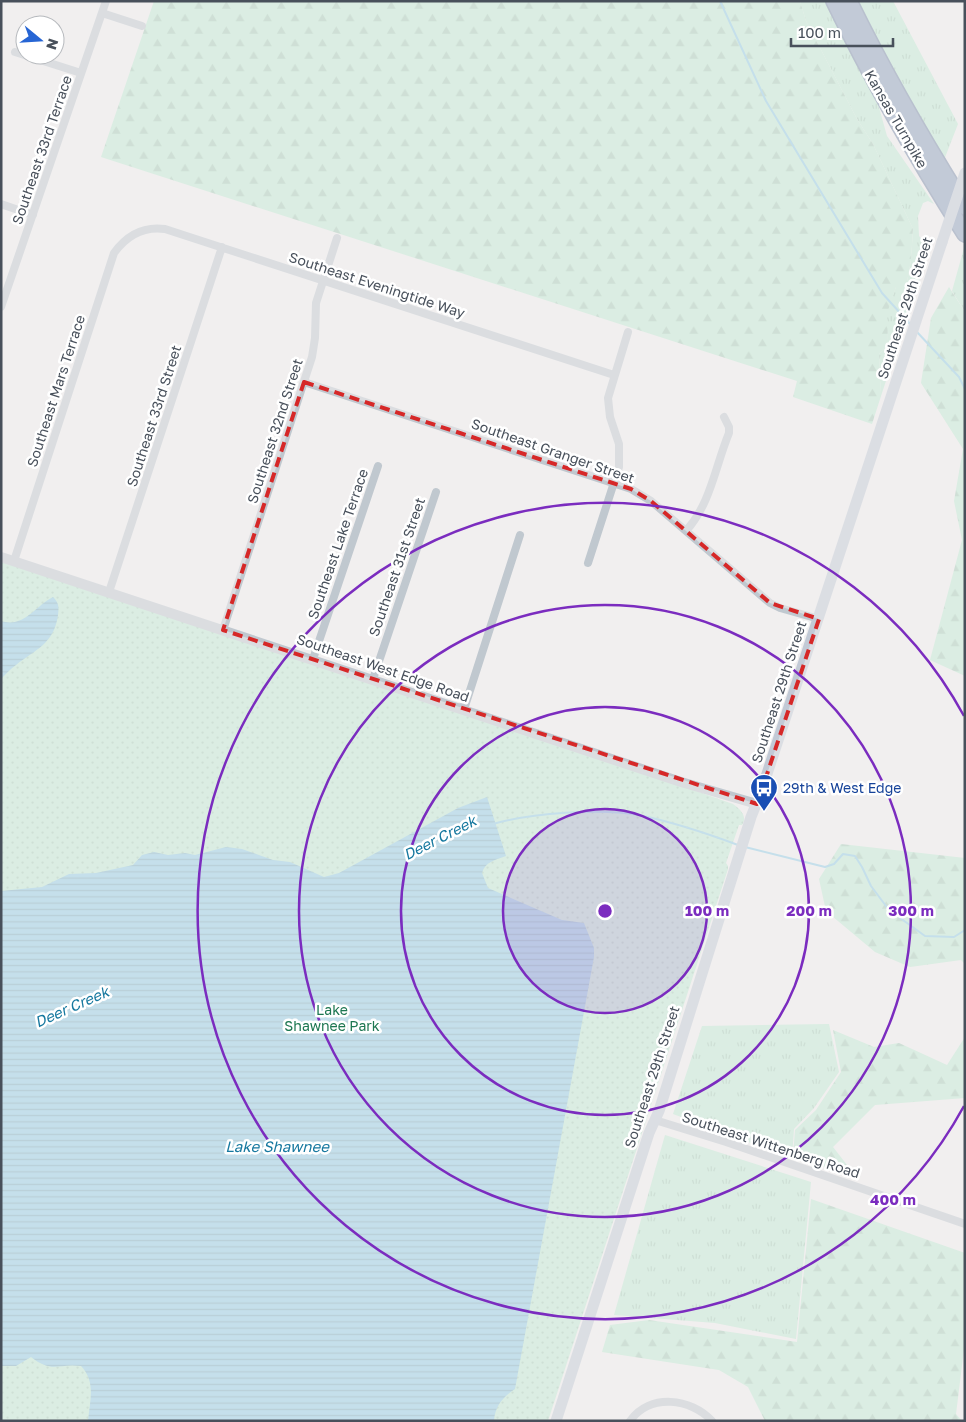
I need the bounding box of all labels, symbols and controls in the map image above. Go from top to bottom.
north arrow [15,15,65,65]
scale bar [791,15,894,47]
text: 100 m [798,23,841,41]
text: N [43,36,63,52]
street label: Kansas Turnpike [861,67,931,171]
street label: Southeast 33rd Terrace [8,73,75,227]
street label: Southeast 29th Street [874,235,936,381]
street label: Southeast Eveningtide Way [287,248,468,321]
street label: Southeast Mars Terrace [23,313,88,469]
street label: Southeast 33rd Street [123,343,184,489]
street label: Southeast 32nd Street [243,356,306,505]
street label: Southeast Granger Street [469,415,637,486]
street label: Southeast Lake Terrace [304,466,371,621]
street label: Southeast 31st Street [365,495,428,638]
street label: Southeast 29th Street [748,619,810,765]
street label: Southeast West Edge Road [295,630,472,705]
bus stop icon: 29th & West Edge [749,773,779,812]
place label: 29th & West Edge [783,779,901,796]
water label: Deer Creek [400,810,480,863]
text: 100 m [685,901,729,919]
text: 200 m [786,901,832,919]
text: 300 m [888,901,934,919]
centre of rings [596,902,614,920]
water label: Deer Creek [32,981,113,1030]
park label: Lake Shawnee Park [284,1001,380,1034]
street label: Southeast 29th Street [621,1004,683,1150]
street label: Southeast Wittenberg Road [680,1108,862,1181]
water label: Lake Shawnee [225,1137,330,1155]
text: 400 m [870,1190,916,1208]

